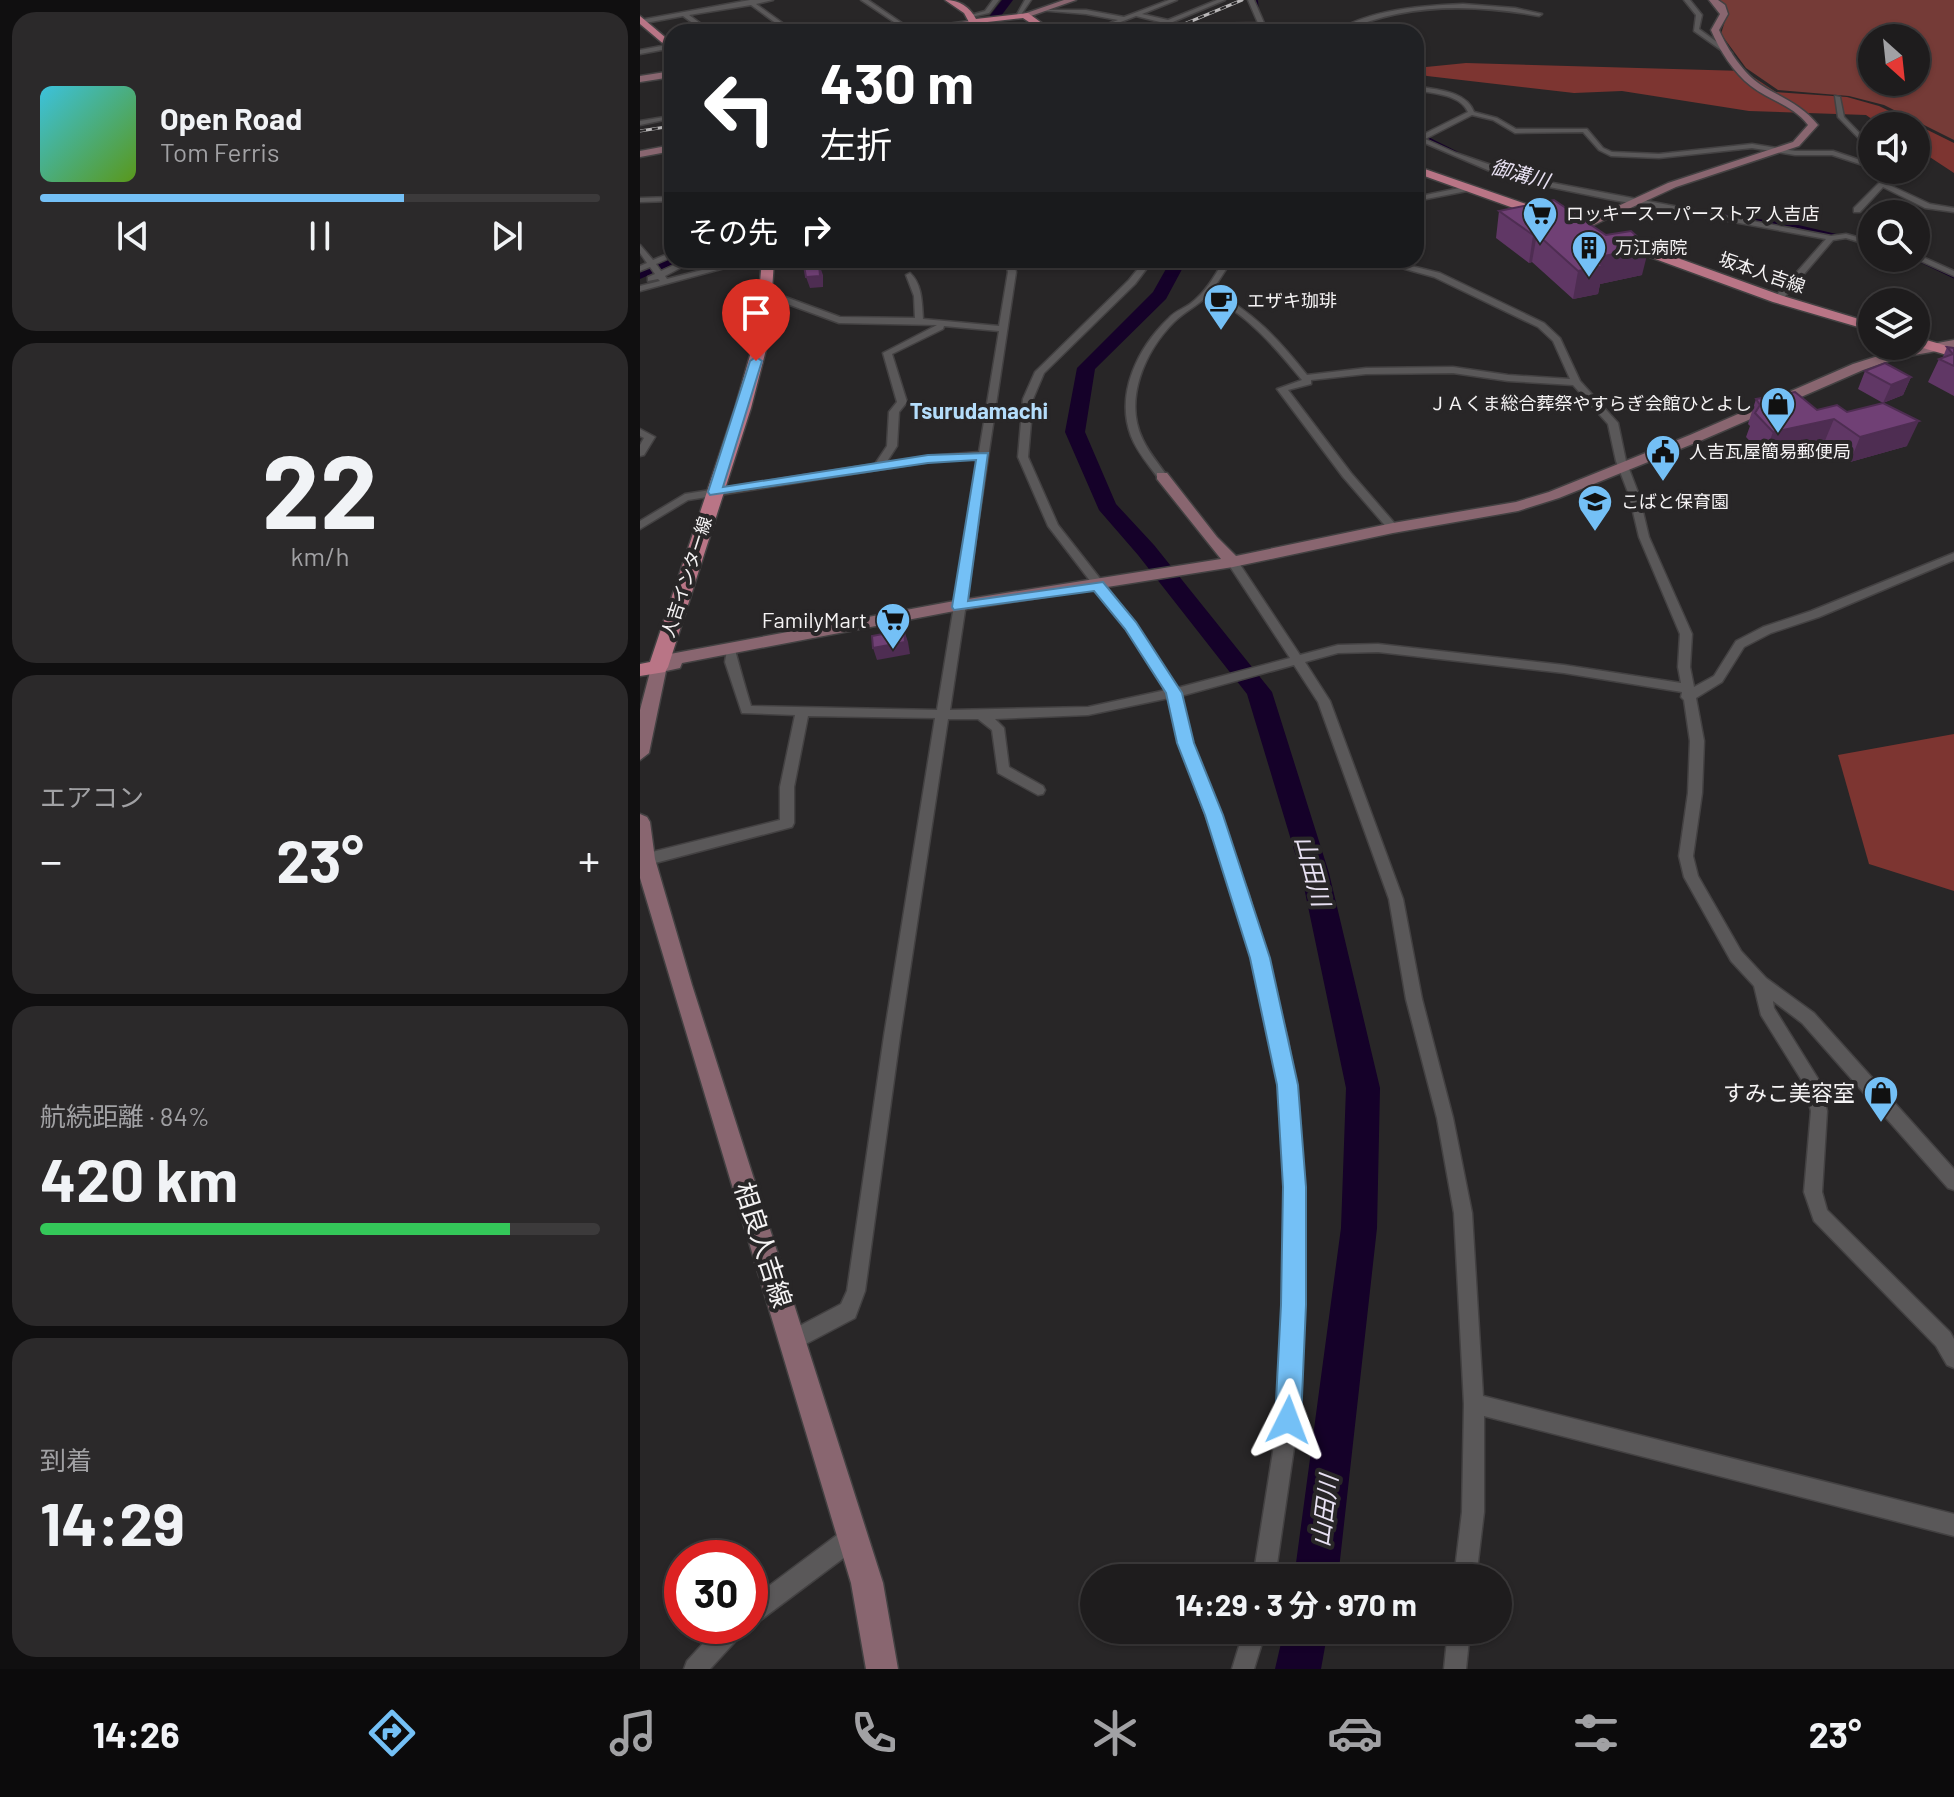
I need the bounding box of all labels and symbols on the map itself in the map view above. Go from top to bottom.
north arrow [1858,24,1930,96]
water label: 御溝川 [1488,154,1554,193]
supermarket icon: ロッキースーパーストア 人吉店 [1521,195,1559,245]
place label: ロッキースーパーストア 人吉店 [1566,202,1820,224]
building icon: 万江病院 [1570,229,1608,279]
place label: 万江病院 [1615,236,1687,258]
street label: 坂本人吉線 [1716,247,1808,297]
pin [722,279,790,361]
cafe icon: エザキ珈琲 [1202,282,1240,332]
place label: エザキ珈琲 [1247,289,1337,311]
shop icon: ＪＡくま総合葬祭やすらぎ会館ひとよし [1759,385,1797,435]
place label: ＪＡくま総合葬祭やすらぎ会館ひとよし [1429,392,1752,414]
district label: Tsurudamachi [910,397,1048,423]
public building icon: 人吉瓦屋簡易郵便局 [1644,433,1682,483]
place label: 人吉瓦屋簡易郵便局 [1689,440,1851,462]
school or university icon: こばと保育園 [1576,483,1614,533]
place label: こばと保育園 [1621,490,1729,512]
street label: 人吉インター線 [656,513,716,640]
supermarket icon: FamilyMart [874,601,912,651]
place label: FamilyMart [762,606,867,632]
water label: 山田川 [1290,832,1338,912]
shop icon: すみこ美容室 [1862,1074,1900,1124]
place label: すみこ美容室 [1723,1079,1855,1105]
street label: 相良人吉線 [730,1178,799,1311]
position arrow [1246,1378,1330,1462]
water label: 山田川 [1305,1470,1343,1548]
speed limit sign: 30 [664,1540,768,1644]

